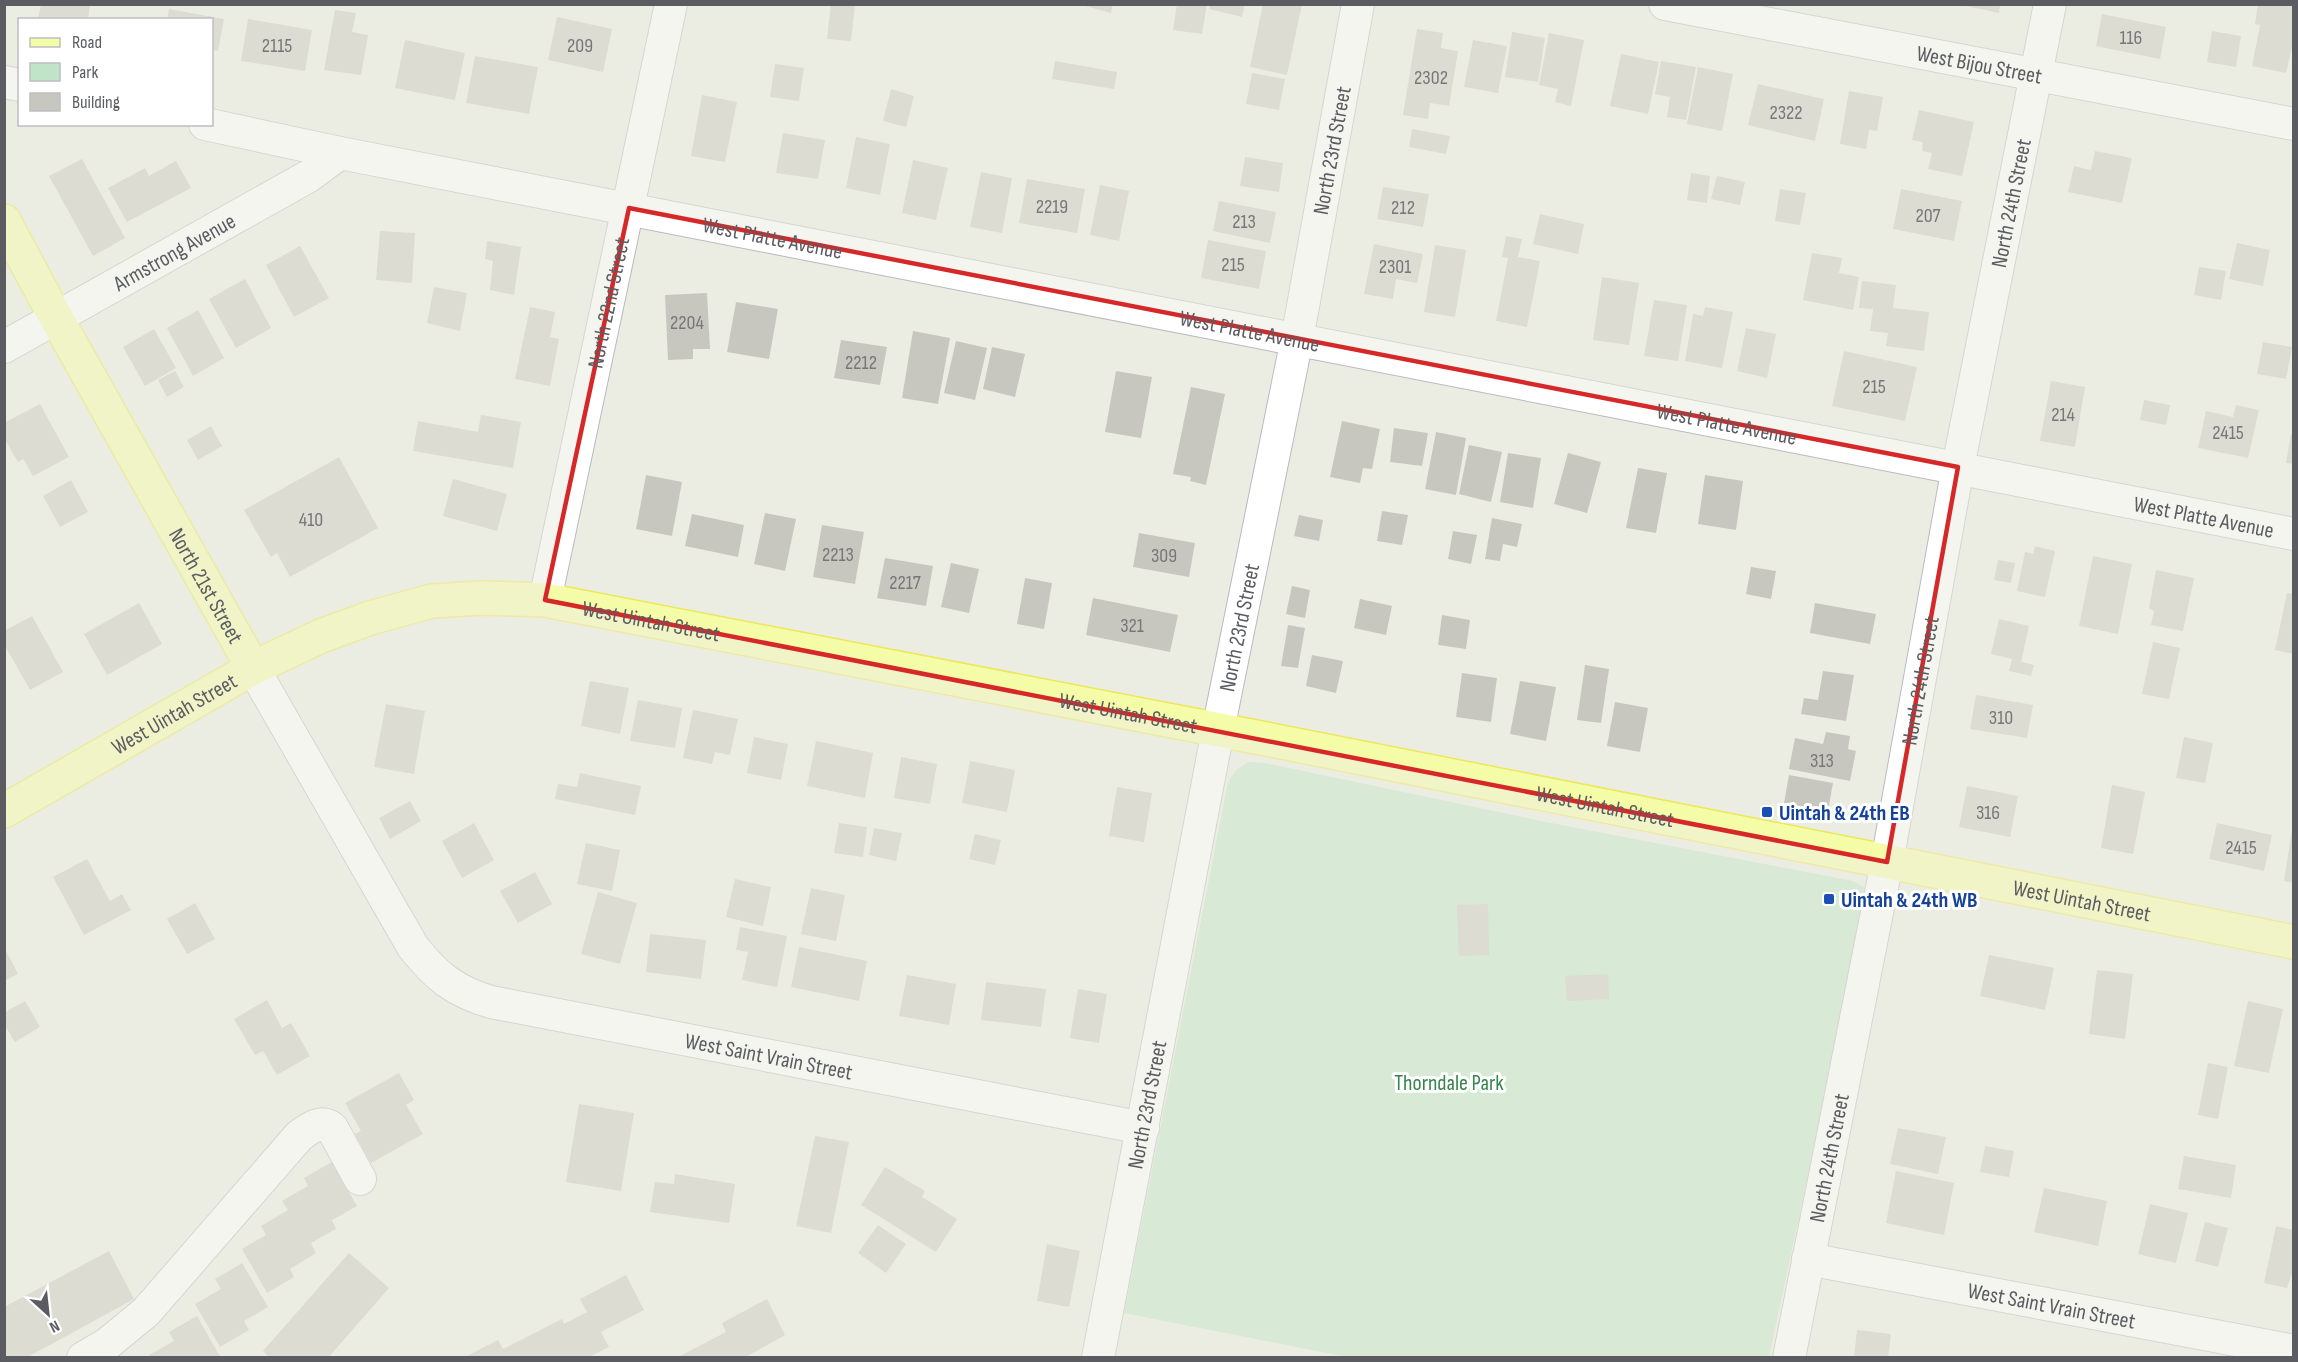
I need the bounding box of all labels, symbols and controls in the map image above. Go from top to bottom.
legend [18,18,213,126]
house number: 116 [2120,26,2142,50]
text: Road [72,32,102,53]
house number: 2115 [262,34,292,58]
house number: 209 [567,34,593,58]
street label: West Bijou Street [1914,40,2044,91]
text: Park [72,62,98,83]
house number: 2302 [1414,66,1448,90]
street label: North 23rd Street [1308,84,1358,217]
text: Building [72,92,120,113]
house number: 2322 [1769,101,1803,125]
street label: North 24th Street [1986,136,2038,270]
house number: 2219 [1036,195,1068,219]
house number: 212 [1391,196,1415,220]
house number: 207 [1915,204,1941,228]
street label: Armstrong Avenue [108,208,241,298]
house number: 213 [1232,210,1256,234]
street label: West Platte Avenue [700,212,845,266]
street label: North 22nd Street [582,235,636,371]
house number: 215 [1221,253,1245,277]
house number: 2301 [1379,255,1411,279]
street label: West Platte Avenue [1177,305,1322,359]
house number: 2204 [670,311,704,335]
house number: 2212 [845,351,877,375]
house number: 215 [1862,375,1886,399]
street label: West Platte Avenue [1654,398,1799,452]
house number: 214 [2051,403,2075,427]
house number: 2415 [2212,421,2244,445]
street label: West Platte Avenue [2131,491,2276,545]
house number: 410 [299,508,323,532]
street label: North 21st Street [162,524,249,649]
house number: 2213 [822,543,854,567]
house number: 309 [1151,544,1177,568]
street label: North 23rd Street [1214,561,1266,694]
house number: 2217 [889,571,921,595]
street label: West Uintah Street [580,595,722,648]
house number: 321 [1120,614,1144,638]
street label: North 24th Street [1896,614,1946,748]
street label: West Uintah Street [107,668,242,761]
street label: West Uintah Street [1057,687,1200,740]
house number: 310 [1989,706,2013,730]
house number: 313 [1810,749,1834,773]
street label: West Uintah Street [1534,781,1677,834]
place label: Uintah & 24th EB [1779,800,1910,827]
house number: 316 [1976,801,2000,825]
marker: Uintah & 24th EB [1760,805,1774,819]
house number: 2415 [2225,836,2257,860]
street label: West Uintah Street [2010,875,2153,928]
place label: Uintah & 24th WB [1841,887,1977,914]
marker: Uintah & 24th WB [1822,892,1836,906]
street label: West Saint Vrain Street [682,1028,855,1087]
street label: North 23rd Street [1122,1038,1173,1171]
park label: Thorndale Park [1394,1070,1504,1097]
street label: North 24th Street [1804,1091,1856,1225]
street label: West Saint Vrain Street [1965,1278,2138,1336]
north arrow [18,1284,78,1344]
text: N [46,1316,62,1336]

